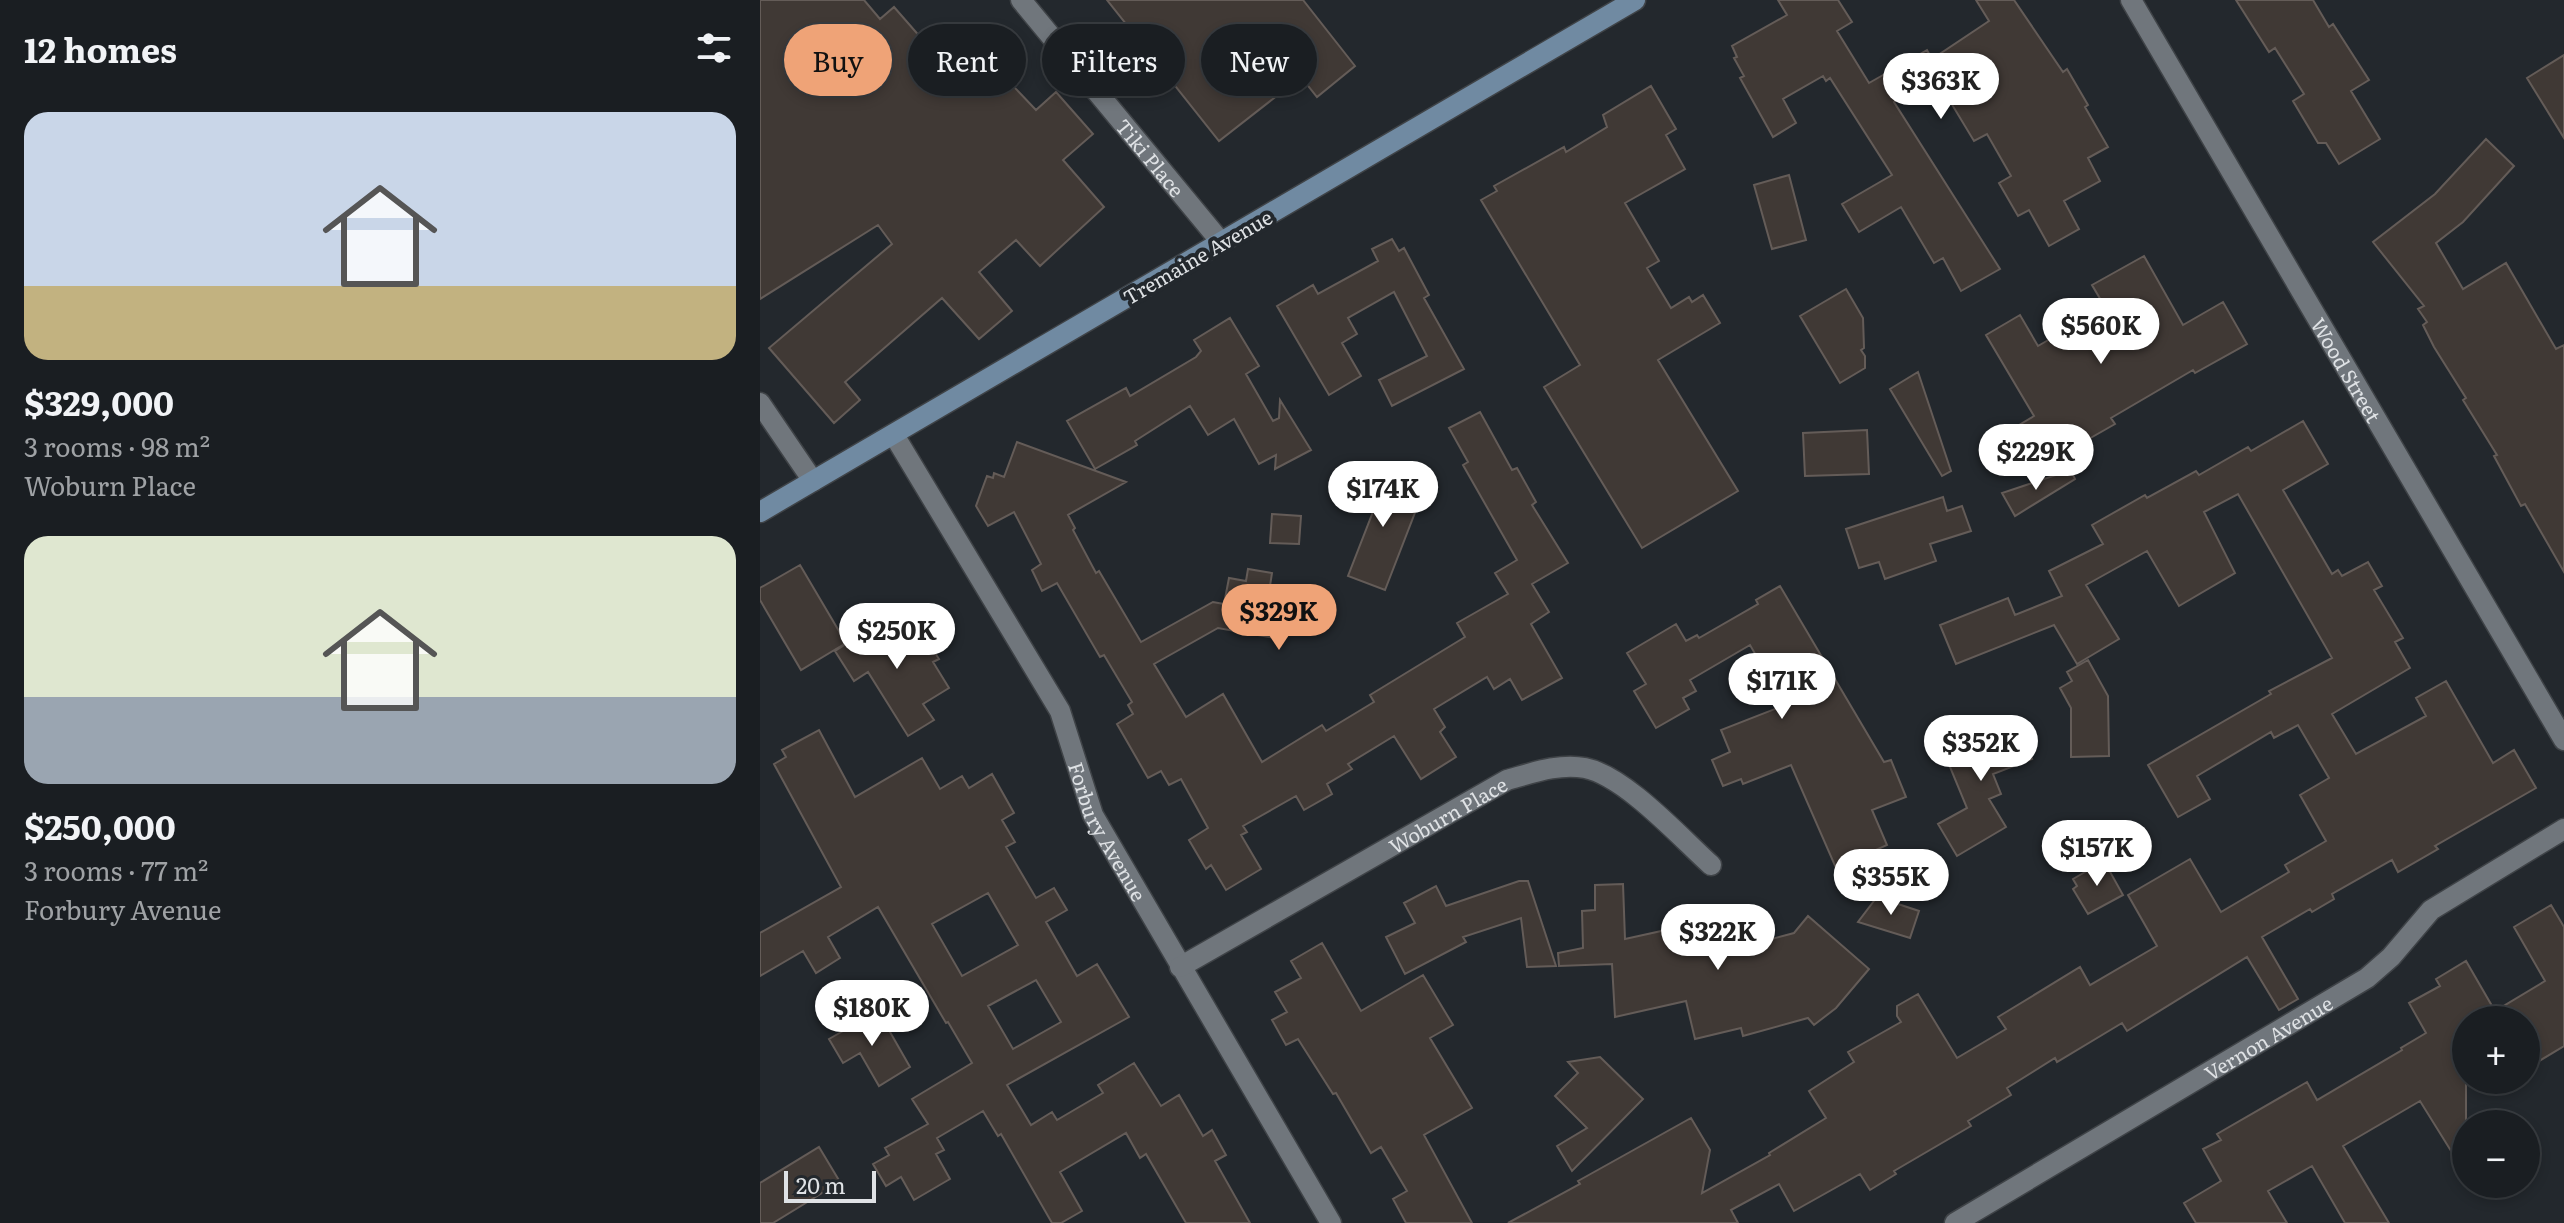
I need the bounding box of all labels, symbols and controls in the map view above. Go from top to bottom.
text: 12 homes [24,23,177,73]
chip: Buy [784,24,892,96]
chip: Rent [908,24,1026,96]
chip: Filters [1042,24,1185,96]
chip: New [1201,24,1317,96]
icon: filters [692,26,736,70]
pin: $363K [1885,53,1997,121]
text: $363K [1901,59,1981,98]
street label: Tiki Place [1110,112,1192,203]
icon: home [308,164,452,308]
street label: Tremaine Avenue [1117,201,1277,311]
pin: $560K [2045,298,2157,366]
text: $560K [2060,304,2142,343]
street label: Wood Street [2305,311,2390,427]
text: $329,000 [24,376,174,426]
pin: $229K [1980,424,2092,492]
text: 3 rooms · 98 m² [24,426,210,465]
text: $229K [1997,430,2075,469]
pin: $174K [1327,461,1439,529]
text: Woburn Place [24,465,196,504]
text: $174K [1346,467,1420,506]
pin: $329K [1223,584,1335,652]
icon: home [308,588,452,732]
text: $329K [1240,590,1318,629]
pin: $250K [841,603,953,671]
text: $250K [857,609,937,648]
pin: $171K [1726,653,1838,721]
text: $171K [1747,659,1817,698]
pin: $352K [1925,715,2037,783]
text: $352K [1942,721,2020,760]
street label: Forbury Avenue [1062,758,1155,906]
street label: Woburn Place [1382,768,1512,860]
text: $250,000 [24,800,176,850]
pin: $157K [2041,820,2153,888]
text: $157K [2060,826,2134,865]
pin: $355K [1835,849,1947,917]
text: 3 rooms · 77 m² [24,850,208,889]
text: $355K [1852,855,1930,894]
text: Forbury Avenue [24,889,222,928]
pin: $322K [1662,904,1774,972]
text: $322K [1679,910,1757,949]
pin: $180K [816,980,928,1048]
text: $180K [833,986,911,1025]
street label: Vernon Avenue [2198,987,2338,1087]
map controls [2452,1006,2540,1198]
button: + [2452,1006,2540,1094]
button: − [2452,1110,2540,1198]
scale bar [784,1167,876,1203]
text: 20 m [796,1168,846,1201]

